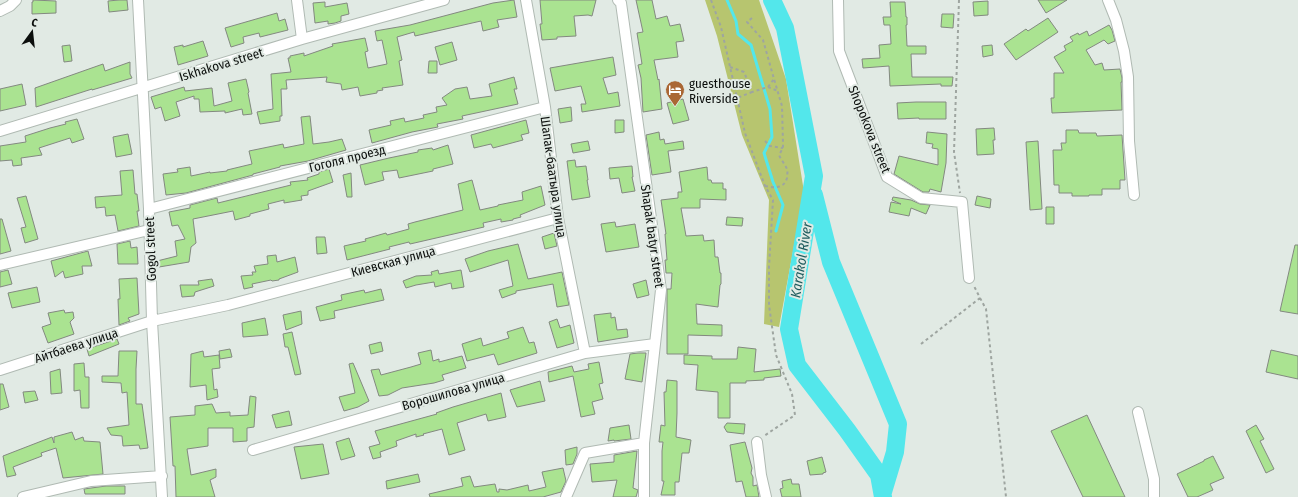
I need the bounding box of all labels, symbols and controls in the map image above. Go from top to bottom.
north arrow [12,12,52,52]
text: С [30,16,39,30]
street label: Iskhakova street [177,44,266,84]
place label: guesthouse Riverside [689,76,750,106]
hotel icon: guesthouse Riverside [664,79,686,107]
street label: Shopokova street [845,83,894,176]
street label: Шапак-баатыра улица [538,115,569,239]
street label: Гоголя проезд [307,142,387,175]
street label: Shapak batyr street [638,184,667,289]
street label: Gogol street [142,216,159,282]
water label: Karakol River [787,220,816,299]
street label: Киевская улица [349,243,437,280]
street label: Айтбаева улица [33,325,120,366]
street label: Ворошилова улица [400,370,506,413]

